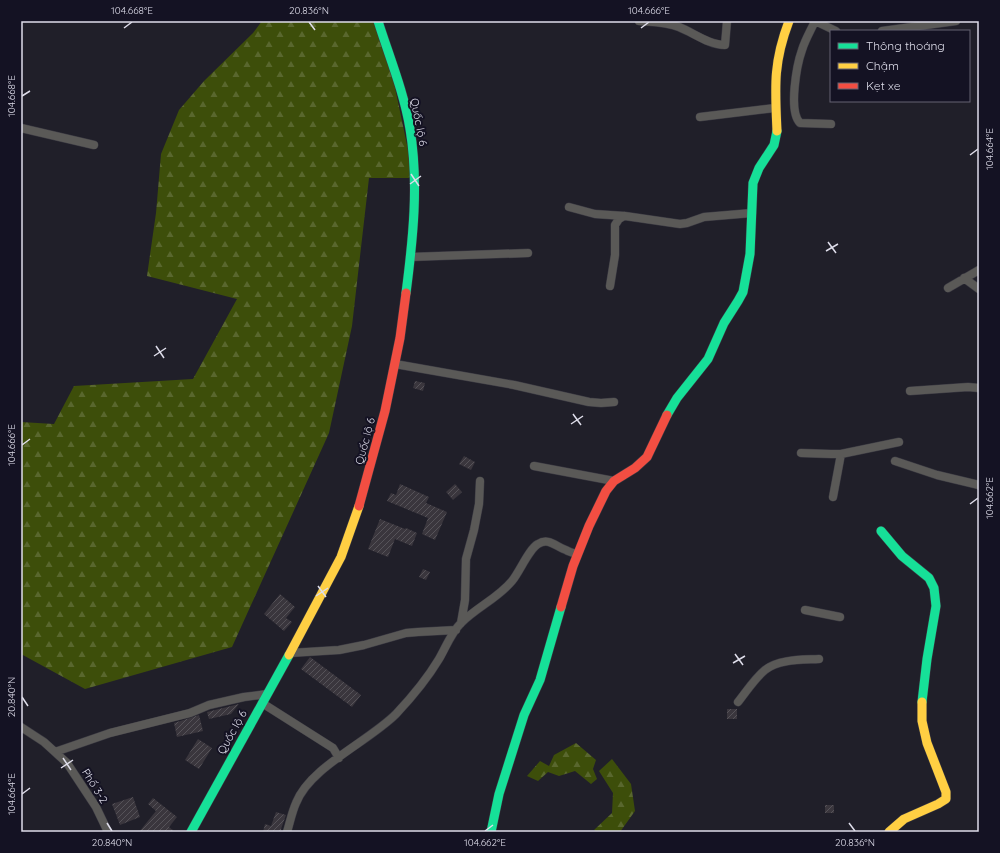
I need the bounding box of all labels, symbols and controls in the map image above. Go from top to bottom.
text: 104.668°E [111,4,153,17]
text: 20.836°N [289,4,329,17]
text: 104.666°E [628,4,670,17]
legend [830,30,970,102]
text: Thông thoáng [866,38,945,53]
text: Chậm [866,58,899,73]
text: 104.668°E [5,75,18,117]
text: Kẹt xe [866,78,901,93]
street label: Quốc lộ 6 [408,97,430,147]
text: 104.664°E [983,128,996,170]
street label: Quốc lộ 6 [352,416,378,466]
text: 104.666°E [5,424,18,466]
text: 104.662°E [983,477,996,519]
text: 20.840°N [5,677,18,717]
street label: Quốc lộ 6 [214,707,250,756]
street label: Phố 3-2 [79,766,111,806]
text: 104.664°E [5,773,18,815]
text: 20.840°N [92,836,132,849]
text: 104.662°E [464,836,506,849]
text: 20.836°N [835,836,875,849]

